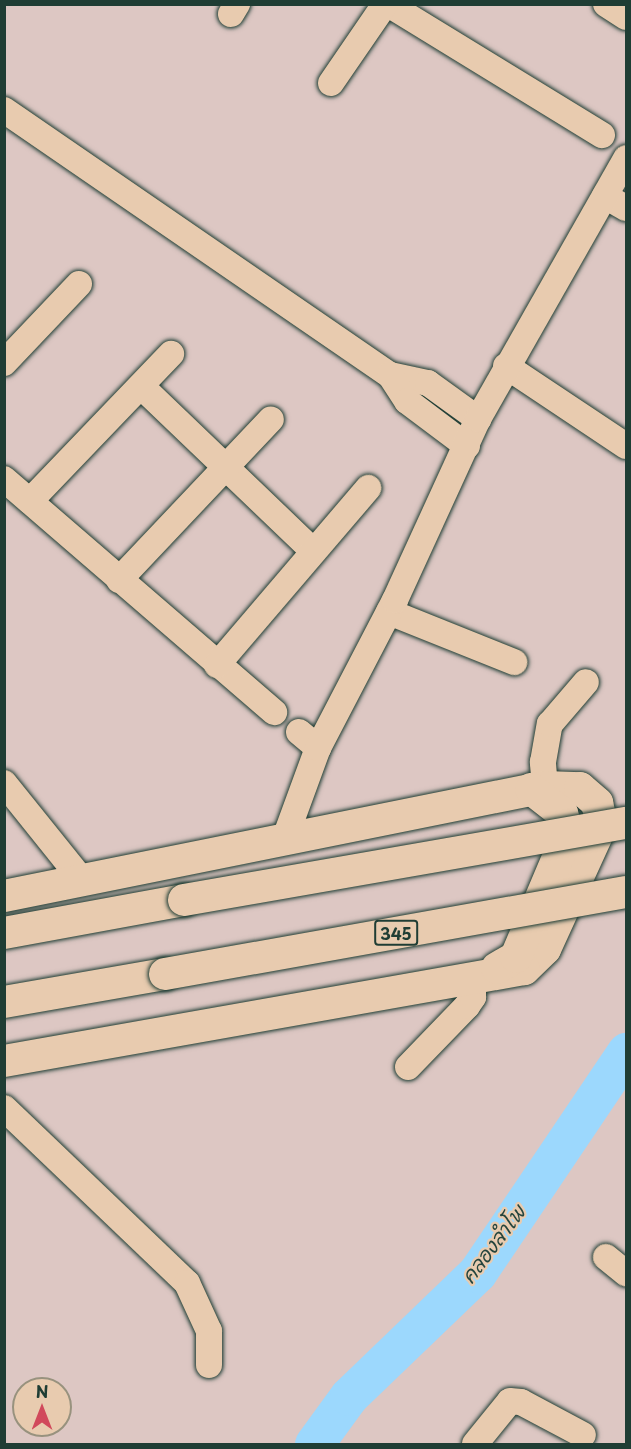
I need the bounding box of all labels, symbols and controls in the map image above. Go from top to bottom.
road number: 345 [374,920,418,946]
water label: คลองลำโพ [456,1200,530,1288]
north arrow [12,1377,72,1437]
text: N [36,1379,48,1403]

